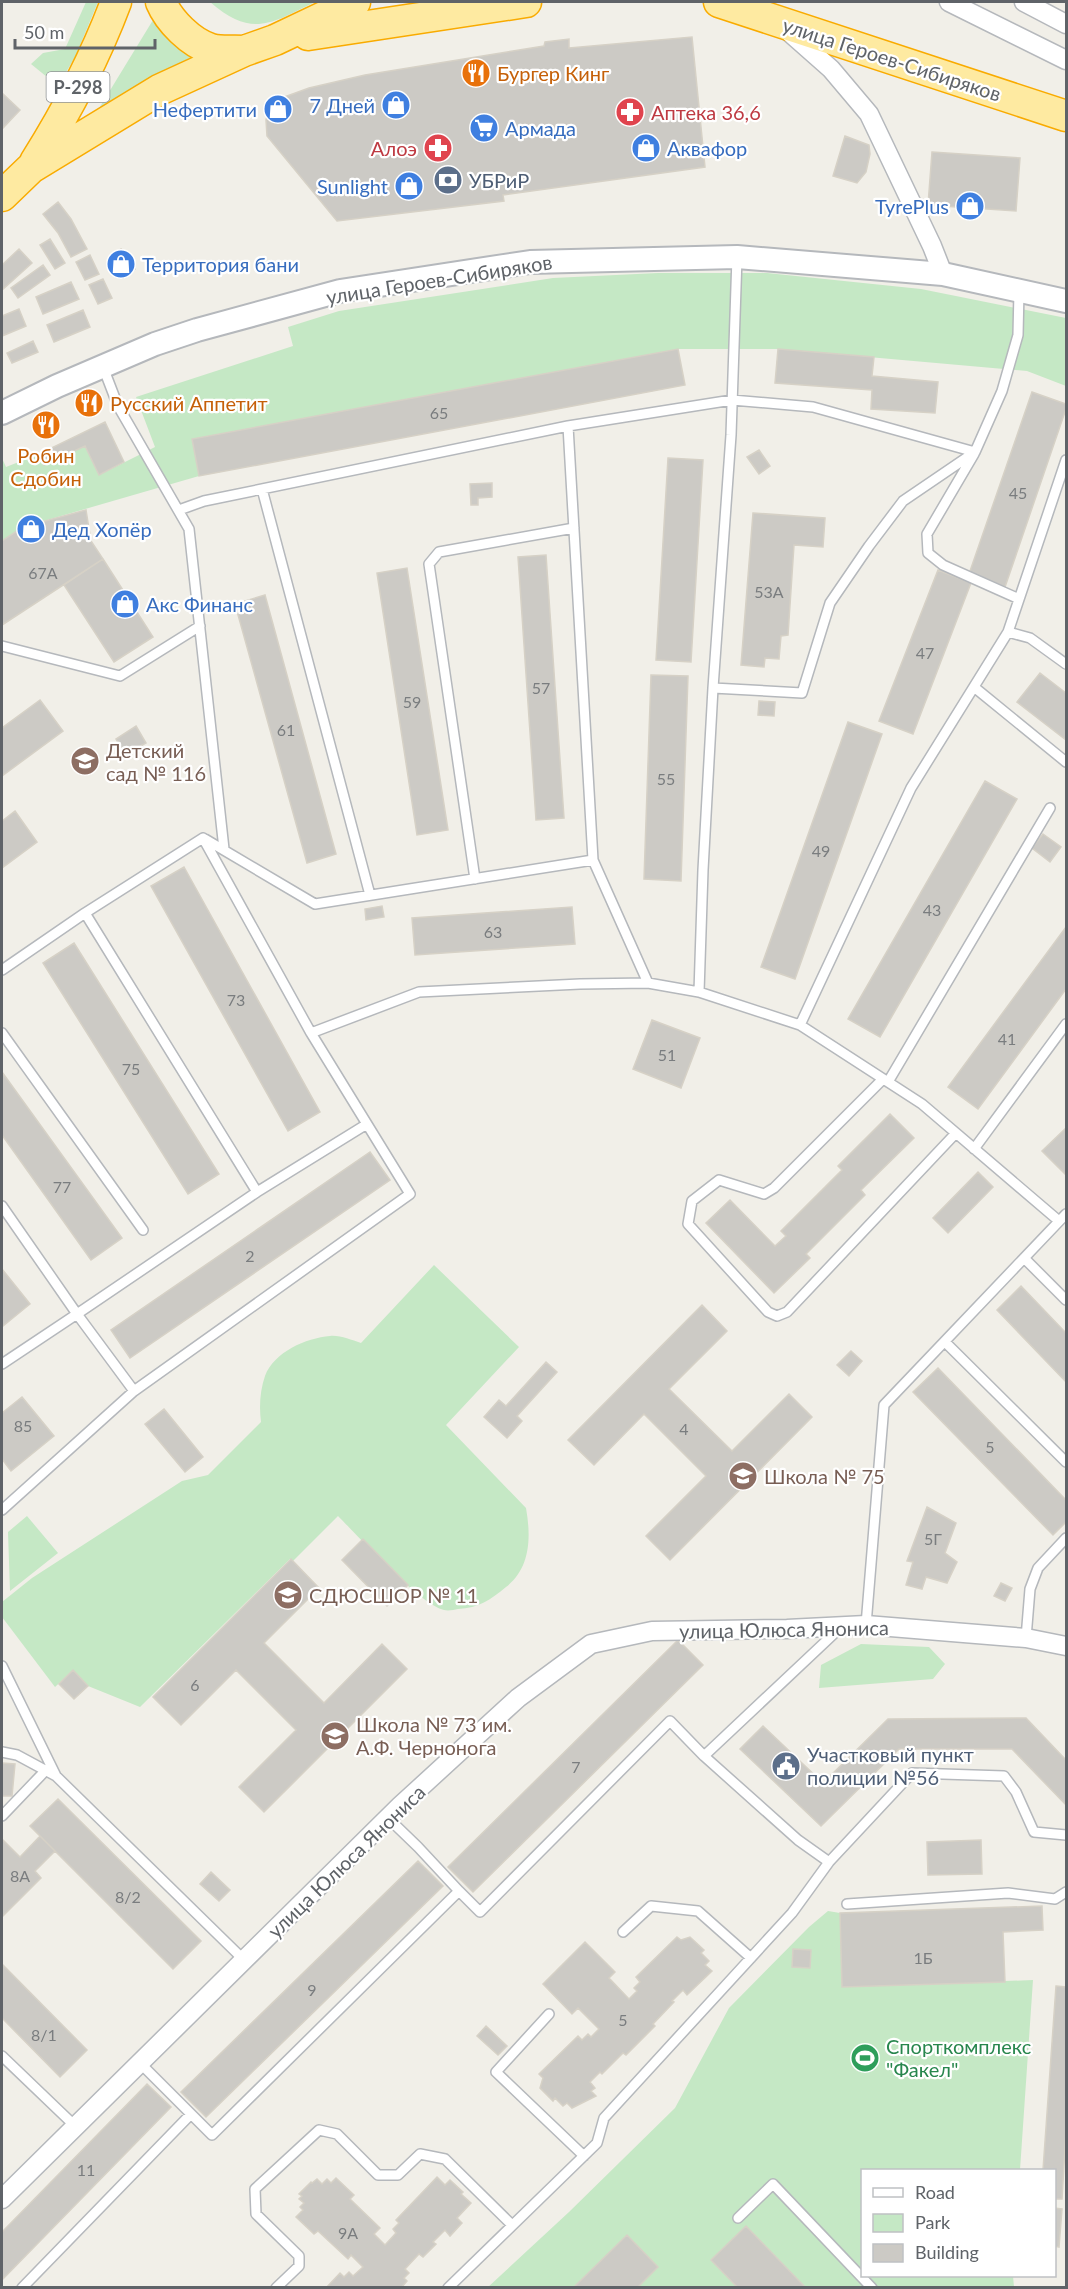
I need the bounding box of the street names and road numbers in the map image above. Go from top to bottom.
street label: улица Героев-Сибиряков [780,12,1004,106]
road number: Р-298 [46,72,110,102]
street label: улица Героев-Сибиряков [324,249,554,309]
street label: улица Юлюса Янониса [679,1615,889,1643]
street label: улица Юлюса Янониса [262,1780,430,1942]

